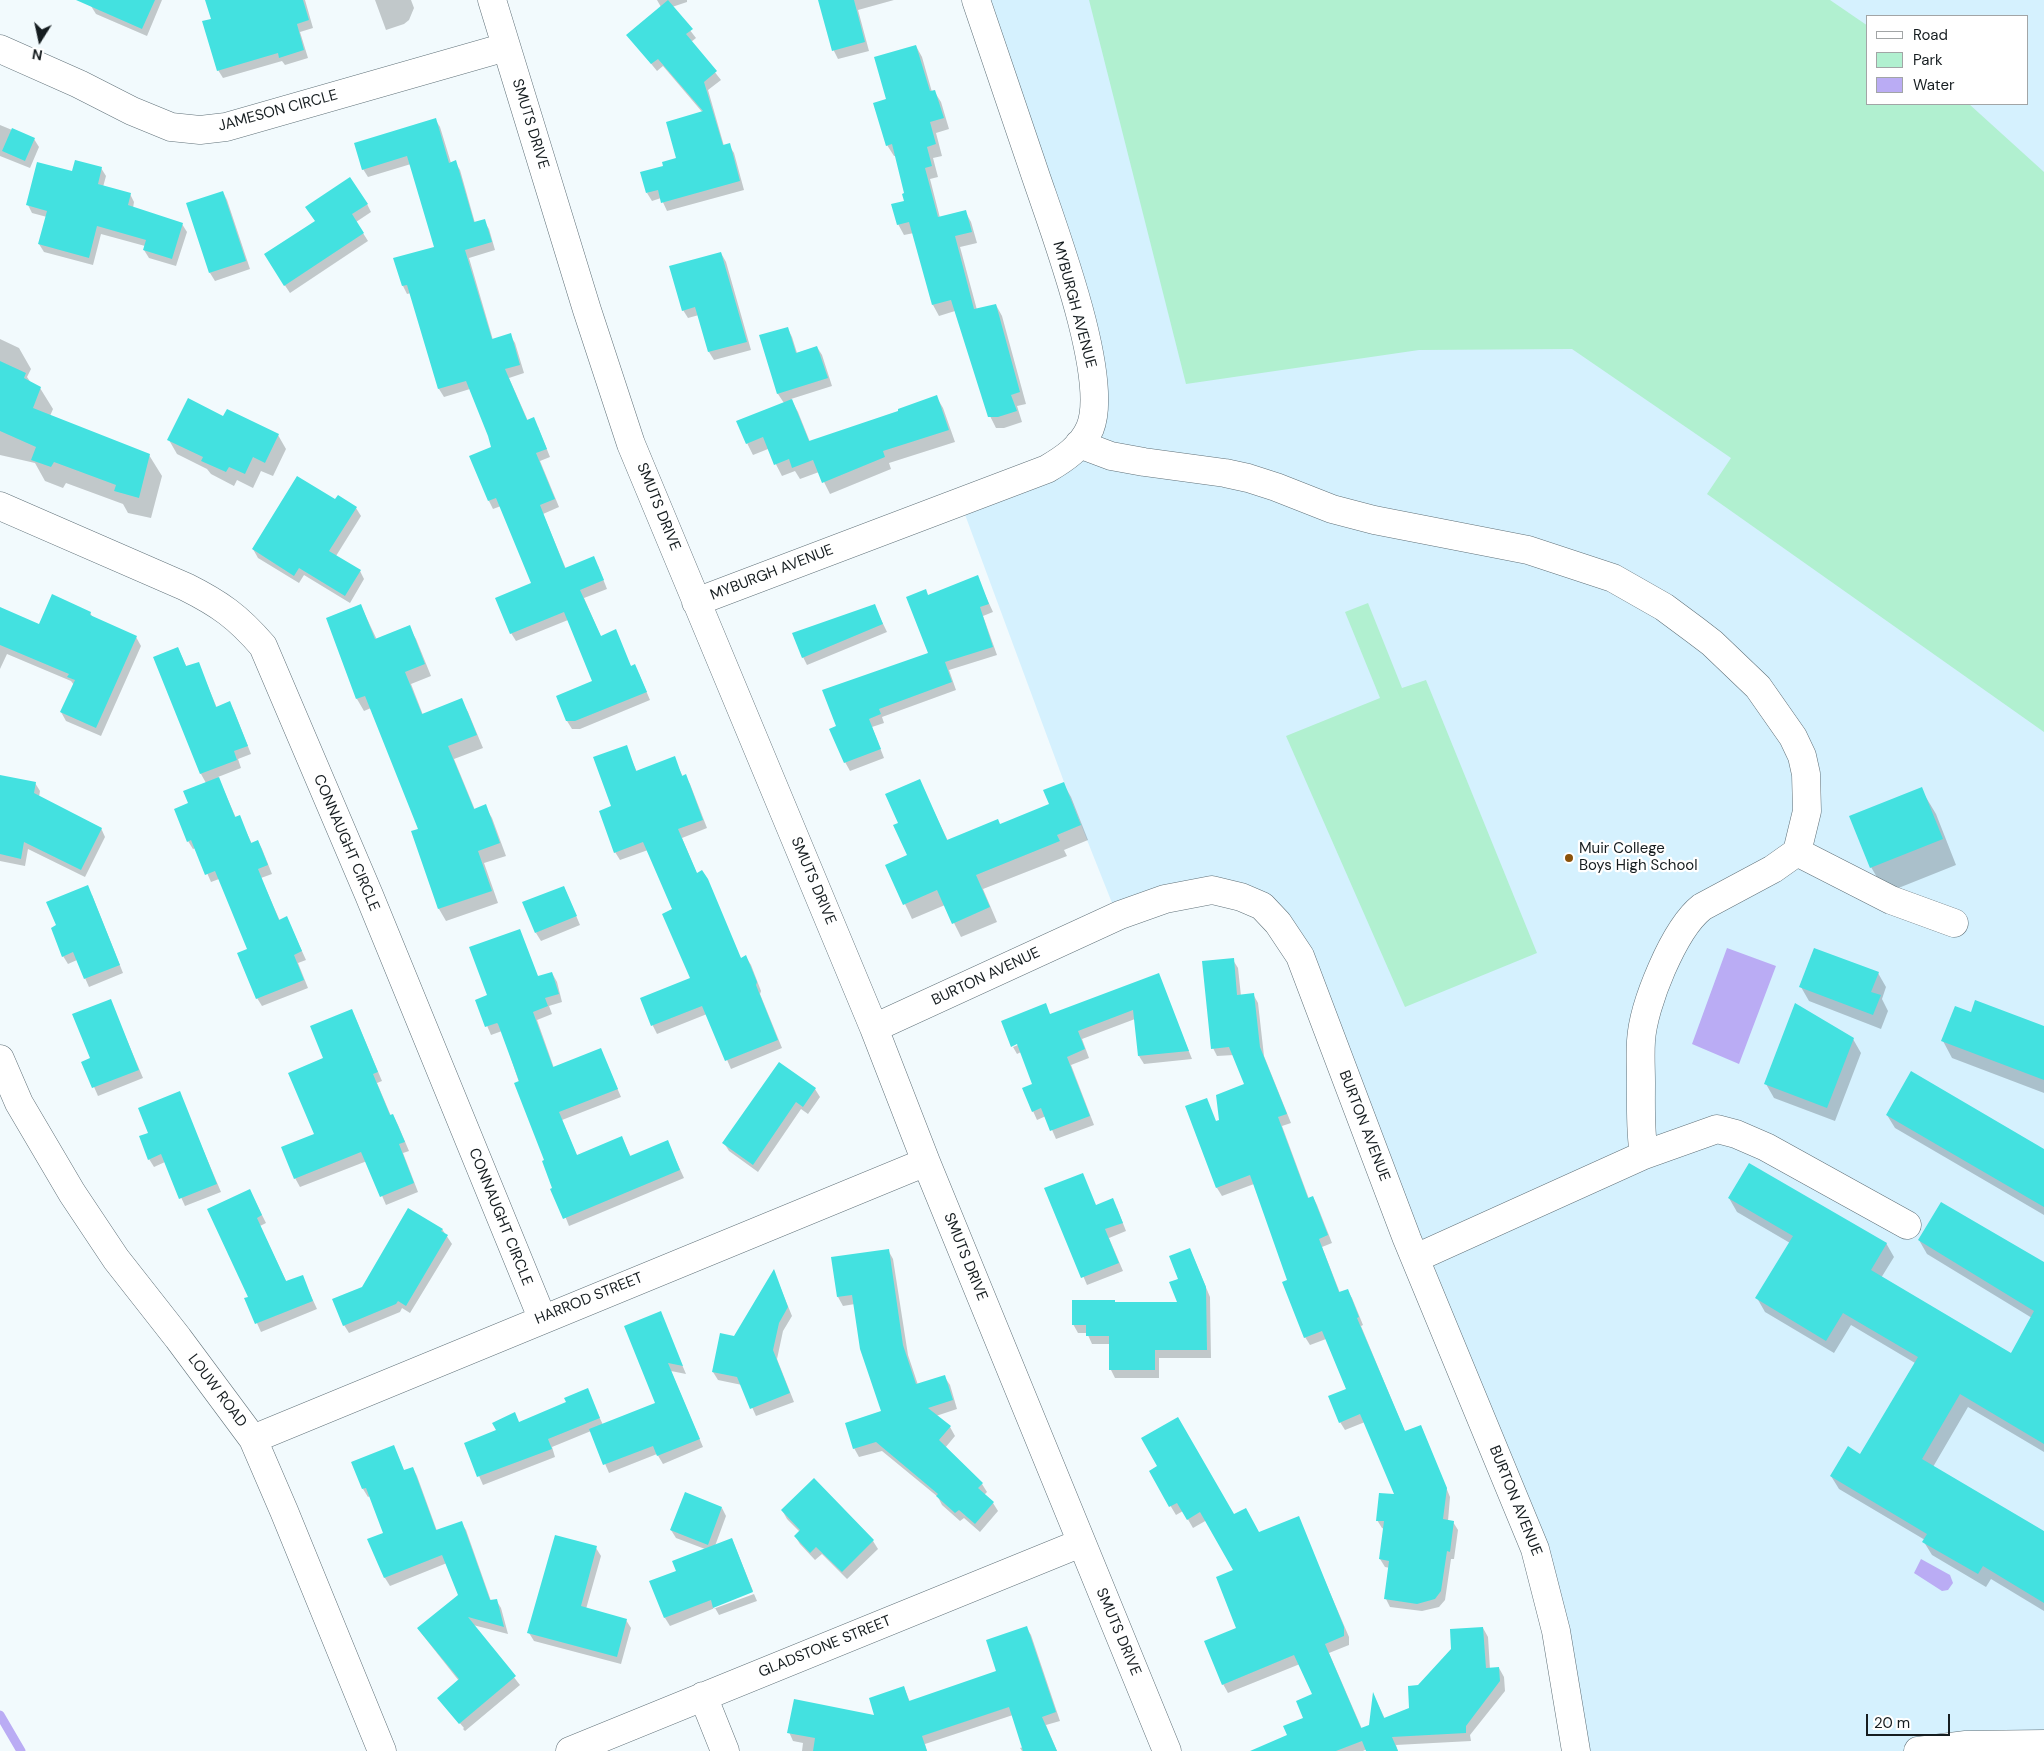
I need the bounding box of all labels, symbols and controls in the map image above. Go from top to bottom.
north arrow [15,15,65,65]
legend [1866,15,2029,105]
text: Road [1913,25,1948,45]
text: N [31,45,44,65]
text: Park [1913,50,1943,70]
text: Water [1913,75,1954,95]
street label: SMUTS DRIVE [508,77,552,171]
street label: JAMESON CIRCLE [216,86,340,136]
street label: MYBURGH AVENUE [1048,240,1100,370]
street label: SMUTS DRIVE [632,460,684,554]
street label: MYBURGH AVENUE [708,541,836,605]
street label: CONNAUGHT CIRCLE [309,772,383,914]
street label: SMUTS DRIVE [786,835,840,927]
place label: Muir College Boys High School [1579,840,1698,875]
marker: Muir College Boys High School [1563,852,1575,864]
street label: BURTON AVENUE [929,944,1043,1010]
street label: BURTON AVENUE [1335,1068,1393,1184]
street label: CONNAUGHT CIRCLE [464,1146,536,1288]
street label: SMUTS DRIVE [939,1210,991,1304]
street label: HARROD STREET [532,1269,646,1329]
street label: LOUW ROAD [184,1351,250,1431]
street label: BURTON AVENUE [1485,1443,1545,1559]
street label: SMUTS DRIVE [1091,1586,1145,1678]
street label: GLADSTONE STREET [756,1612,894,1682]
scale bar [1869,1704,1953,1736]
text: 20 m [1874,1713,1910,1733]

